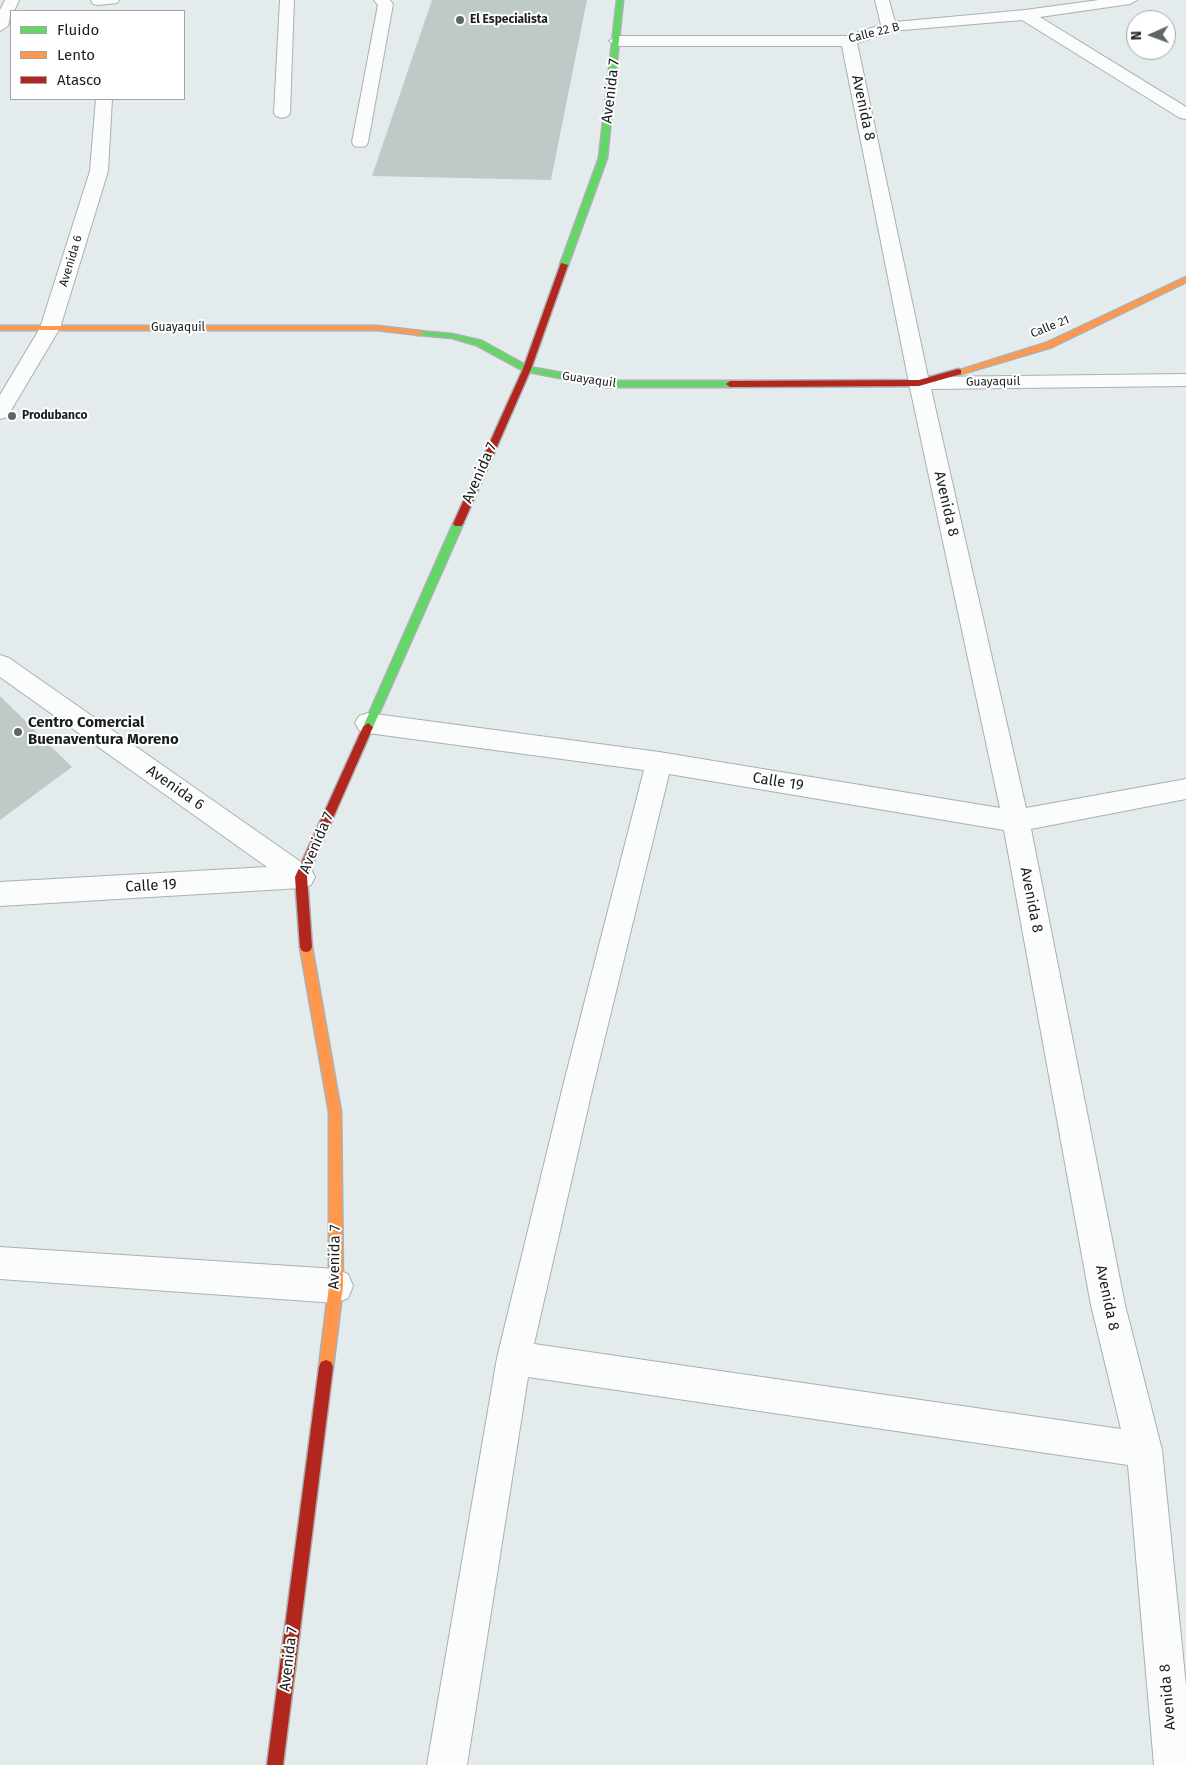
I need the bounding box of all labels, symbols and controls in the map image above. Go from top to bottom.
legend [10,10,185,100]
north arrow [1126,10,1176,60]
place label: El Especialista [470,13,548,27]
marker: El Especialista [454,14,466,26]
street label: Calle 22 B [847,20,901,46]
text: Fluido [57,21,99,39]
text: N [1128,31,1145,40]
text: Lento [57,46,95,64]
street label: Avenida 7 [598,58,624,124]
text: Atasco [57,71,102,89]
street label: Avenida 8 [847,74,879,142]
street label: Avenida 6 [56,234,86,288]
street label: Calle 21 [1029,313,1071,341]
street label: Guayaquil [151,321,205,335]
street label: Guayaquil [561,369,617,391]
street label: Guayaquil [966,374,1020,390]
place label: Produbanco [22,409,88,423]
marker: Produbanco [6,410,18,422]
street label: Avenida 7 [459,440,501,506]
street label: Avenida 8 [930,470,962,538]
place label: Centro Comercial Buenaventura Moreno [28,714,179,749]
marker: Centro Comercial Buenaventura Moreno [12,726,24,738]
street label: Avenida 6 [143,762,207,814]
street label: Calle 19 [751,769,805,795]
street label: Avenida 7 [296,810,338,876]
street label: Avenida 8 [1016,866,1046,934]
street label: Calle 19 [125,876,177,896]
street label: Avenida 7 [325,1224,345,1290]
street label: Avenida 8 [1091,1264,1123,1332]
street label: Avenida 7 [276,1626,302,1692]
street label: Avenida 8 [1156,1663,1180,1731]

